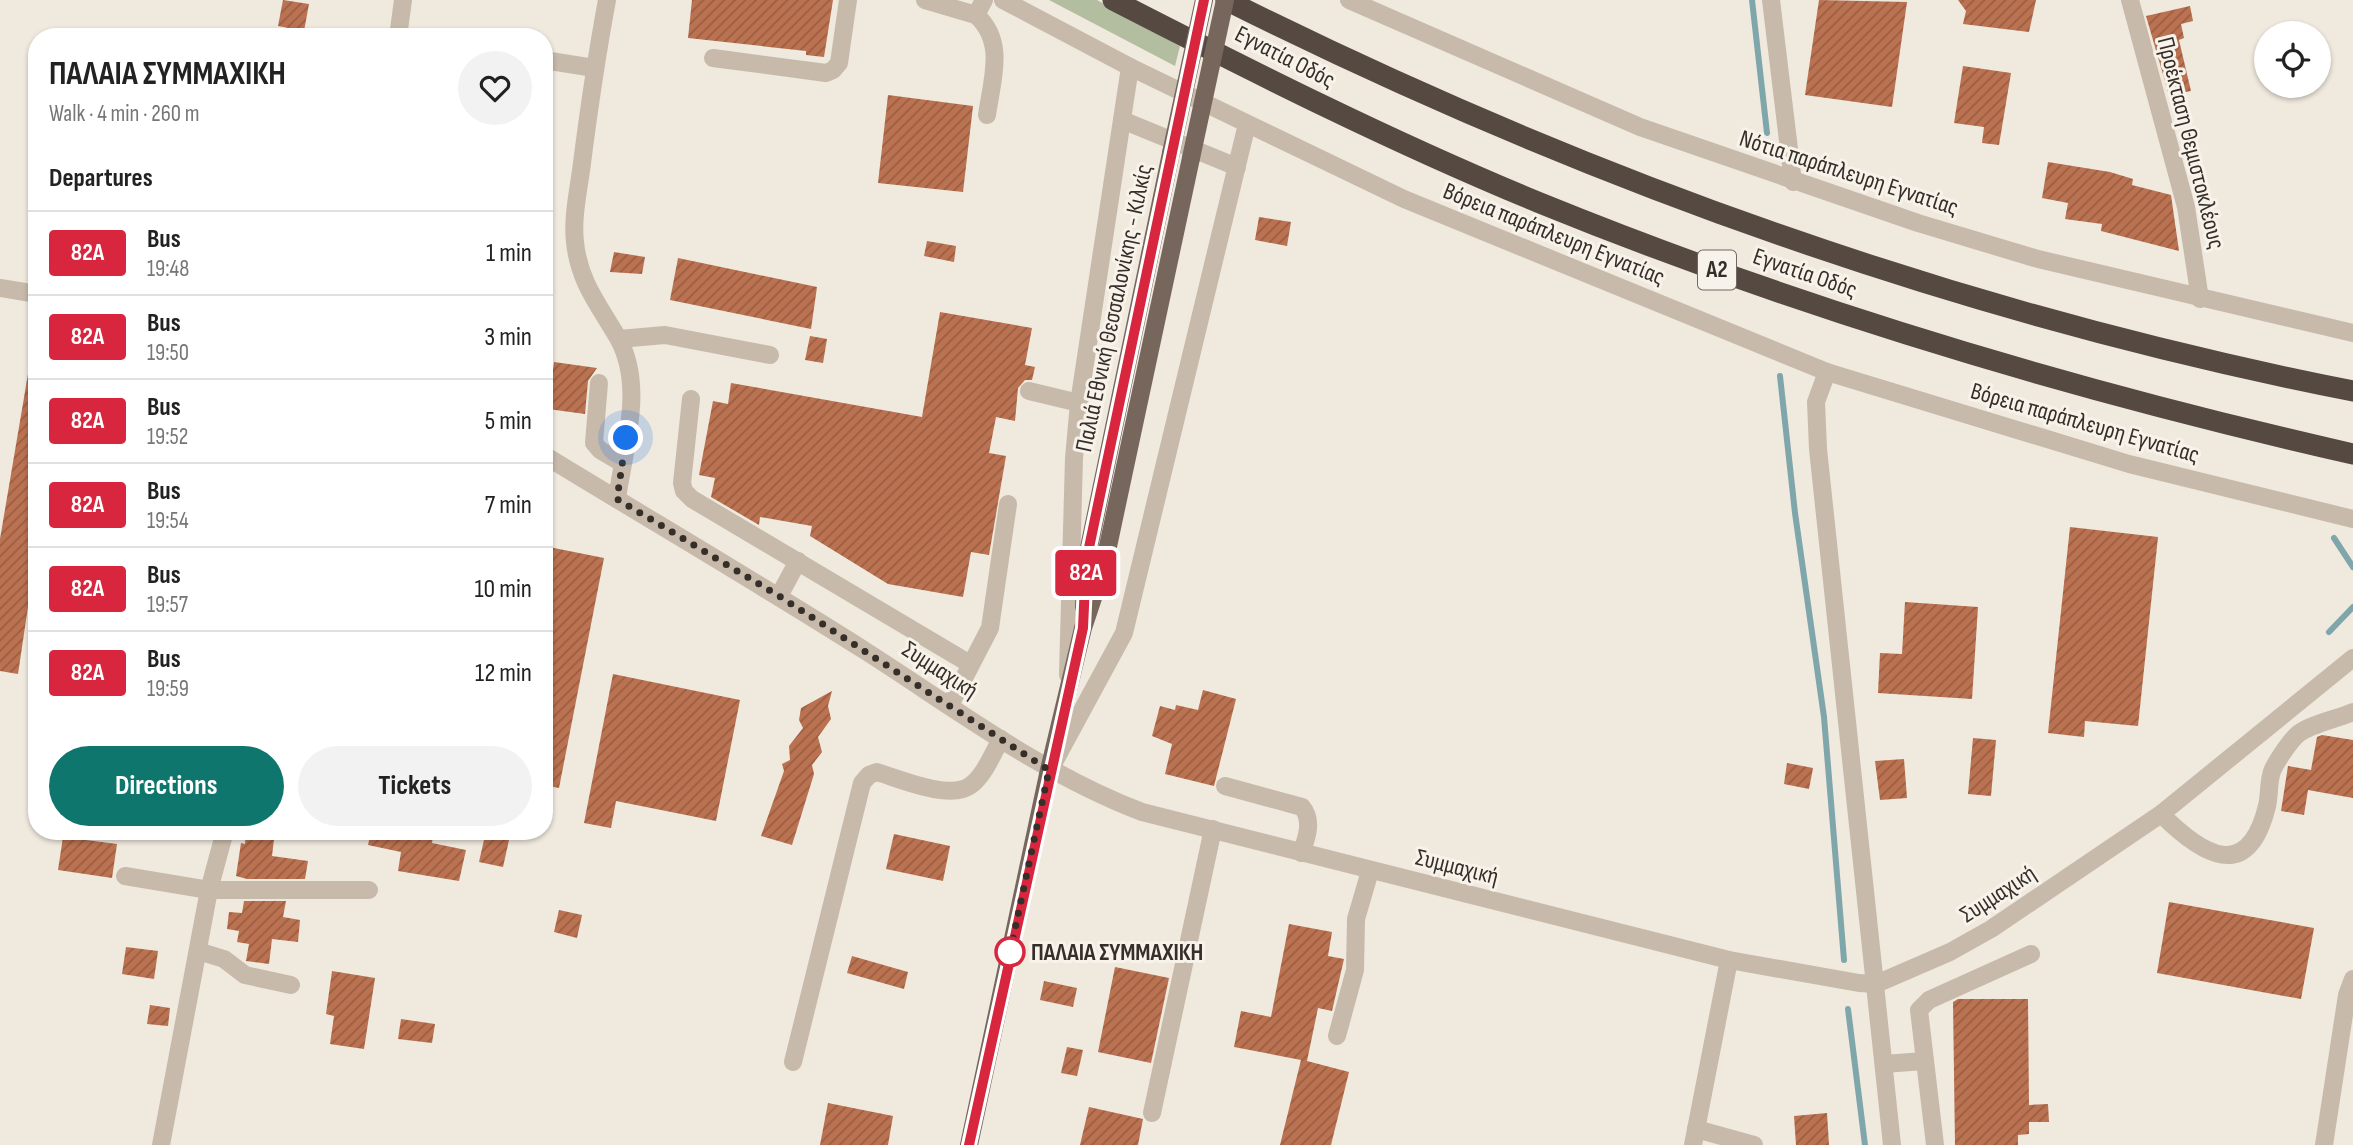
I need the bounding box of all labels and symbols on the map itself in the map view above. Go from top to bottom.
street label: Εγνατία Οδός [1230,20,1340,94]
street label: Προέκταση Θεμιστοκλέους [2151,34,2231,252]
street label: Νότια παράπλευρη Εγνατίας [1736,124,1962,222]
street label: Παλιά Εθνική Θεσσαλονίκης - Κιλκίς [1069,162,1159,454]
street label: Βόρεια παράπλευρη Εγνατίας [1439,176,1669,292]
street label: Εγνατία Οδός [1749,242,1861,304]
road number: Α2 [1698,250,1736,290]
street label: Βόρεια παράπλευρη Εγνατίας [1967,376,2203,470]
your location [608,420,643,455]
line badge: 82Α [1046,550,1126,596]
street label: Συμμαχική [897,635,983,705]
street label: Συμμαχική [1412,843,1502,891]
street label: Συμμαχική [1955,859,2041,929]
marker: ΠΑΛΑΙΑ ΣΥΜΜΑΧΙΚΗ [995,937,1025,967]
place label: ΠΑΛΑΙΑ ΣΥΜΜΑΧΙΚΗ [1031,938,1203,967]

